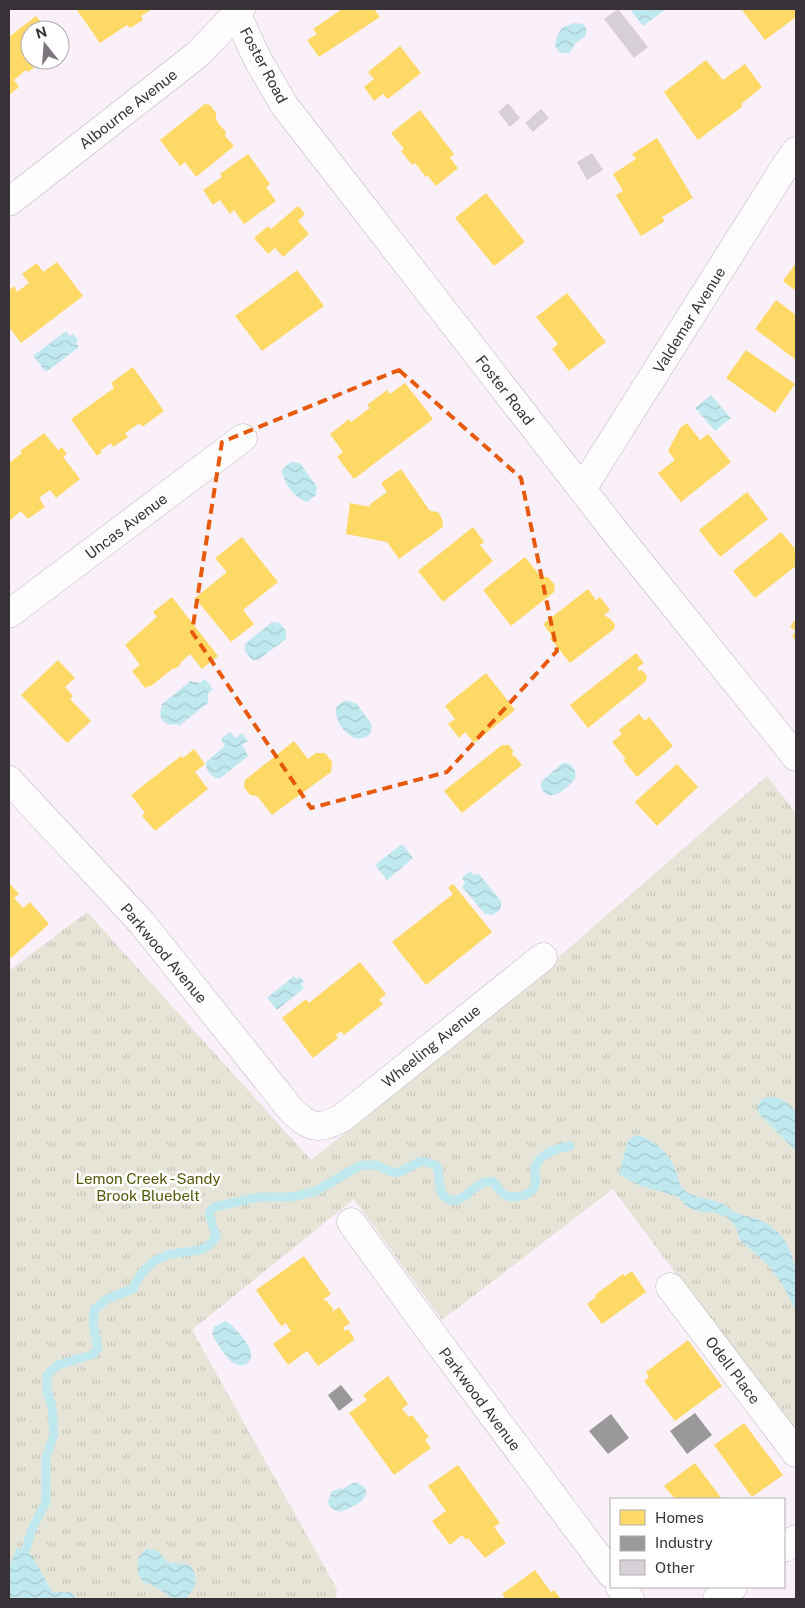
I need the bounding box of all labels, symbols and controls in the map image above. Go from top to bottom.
north arrow [20,20,70,70]
text: N [34,23,49,42]
street label: Foster Road [237,24,291,106]
street label: Albourne Avenue [76,66,180,152]
street label: Valdemar Avenue [650,264,728,376]
street label: Foster Road [473,352,537,428]
street label: Uncas Avenue [82,490,170,562]
street label: Parkwood Avenue [117,900,211,1006]
street label: Wheeling Avenue [378,1001,484,1091]
park label: Lemon Creek - Sandy Brook Bluebelt [76,1170,220,1204]
street label: Odell Place [702,1333,764,1407]
street label: Parkwood Avenue [436,1344,524,1454]
legend [610,1498,785,1588]
text: Homes [655,1509,704,1526]
text: Industry [655,1534,713,1551]
text: Other [655,1559,695,1576]

